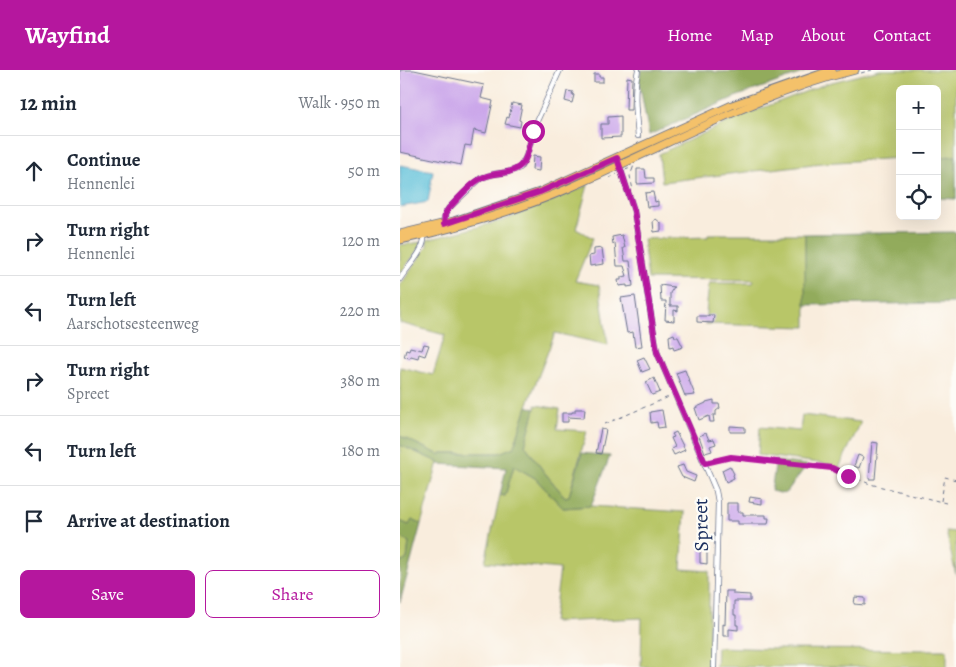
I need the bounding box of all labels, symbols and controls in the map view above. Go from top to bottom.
text: Wayfind [25,19,110,51]
text: Home [667,23,712,47]
text: Map [740,23,773,47]
text: About [801,23,845,47]
text: Contact [873,23,931,47]
map controls [896,85,941,220]
button: + [896,85,941,130]
text: 12 min [20,89,77,117]
text: Walk · 950 m [298,92,380,114]
route start [522,120,545,143]
button: − [896,130,941,175]
text: Continue [67,147,141,173]
icon: ahead [20,157,48,185]
text: 50 m [348,160,380,182]
text: Hennenlei [67,173,135,195]
button: locate [896,175,941,220]
text: Turn right [67,217,149,243]
icon: right [20,227,48,255]
text: 120 m [342,230,380,252]
text: Hennenlei [67,243,135,265]
text: Turn left [67,287,136,313]
icon: left [20,297,48,325]
text: 220 m [340,300,380,322]
text: Aarschotsesteenweg [67,313,199,335]
text: Turn right [67,357,149,383]
icon: right [20,367,48,395]
text: 380 m [341,370,380,392]
text: Spreet [67,383,110,405]
icon: left [20,437,48,465]
text: Turn left [67,438,136,464]
text: 180 m [342,440,380,462]
route end [837,465,860,488]
street label: Spreet [687,498,715,552]
icon: arrive [20,507,48,535]
text: Arrive at destination [67,508,230,534]
button: Save [20,570,195,618]
button: Share [205,570,380,618]

